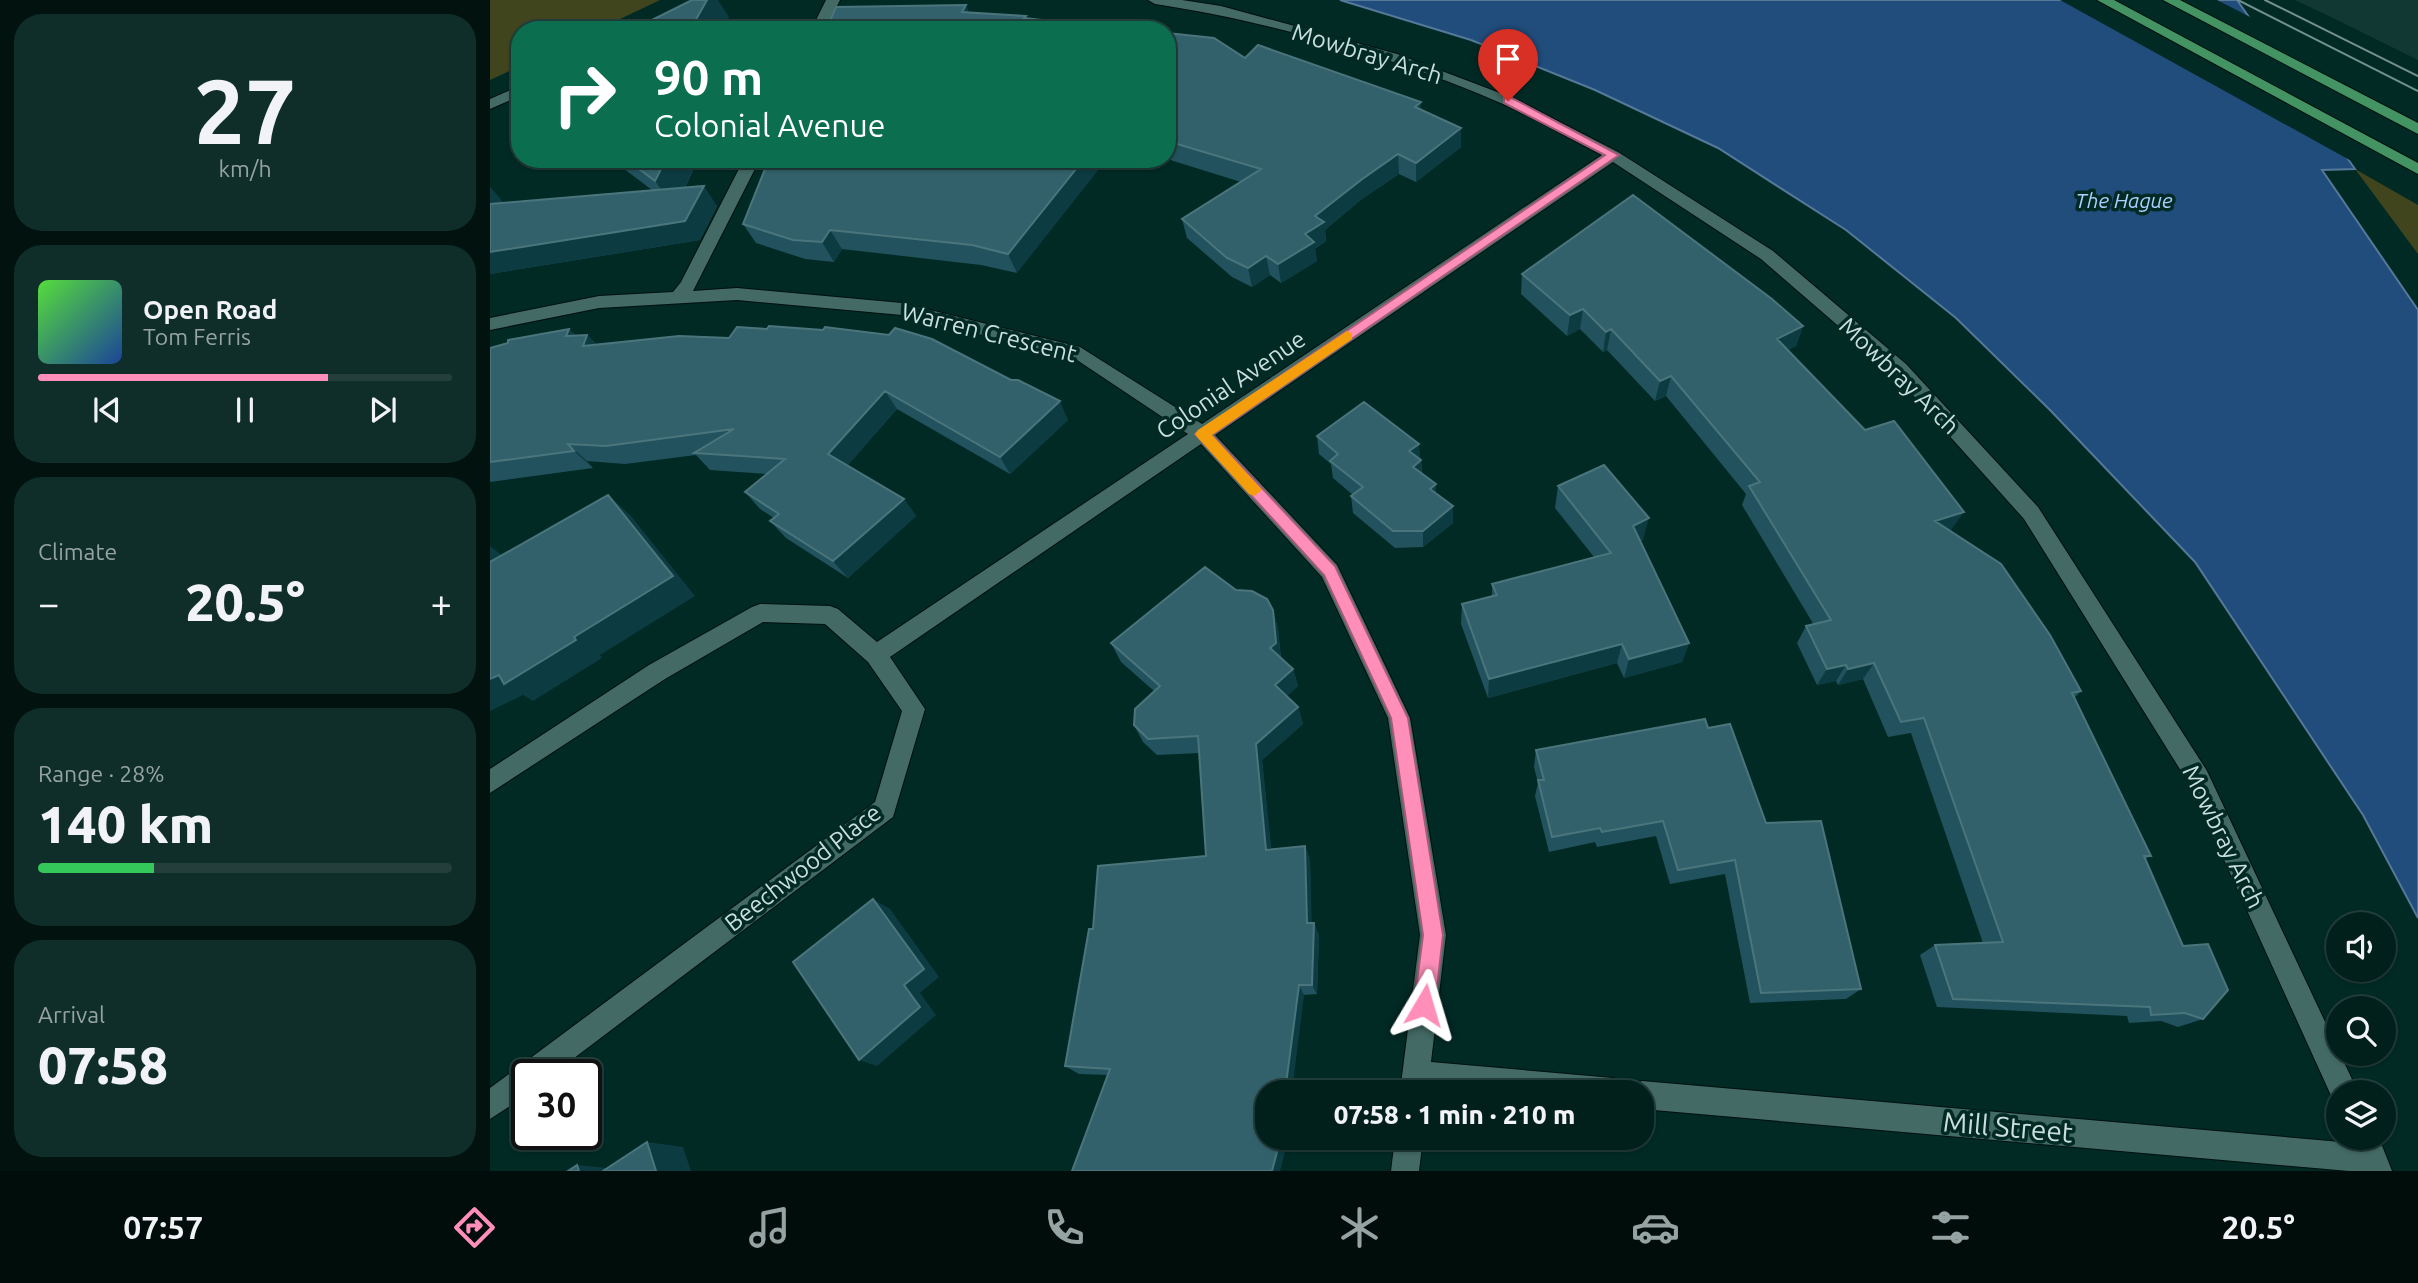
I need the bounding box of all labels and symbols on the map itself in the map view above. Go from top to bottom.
street label: Mowbray Arch [1289,18,1445,89]
pin [1478,29,1538,101]
water label: The Hague [2075,188,2173,212]
street label: Warren Crescent [899,298,1080,367]
street label: Mowbray Arch [1834,312,1965,439]
street label: Colonial Avenue [1151,325,1310,444]
street label: Mowbray Arch [2177,761,2270,913]
street label: Beechwood Place [719,798,886,937]
position arrow [1387,968,1461,1042]
speed limit sign: 30 [511,1059,602,1150]
street label: Mill Street [1942,1105,2074,1148]

